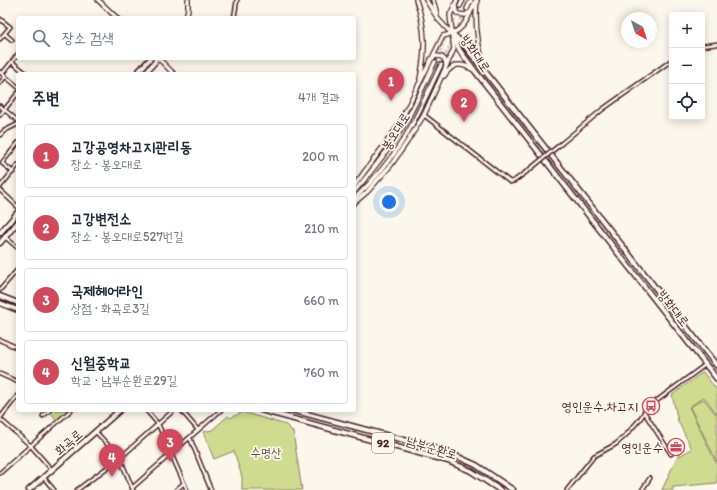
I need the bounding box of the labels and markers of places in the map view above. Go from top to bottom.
pin: 1 [378,68,404,101]
pin: 2 [451,89,477,122]
bus stop icon: 영인운수.차고지 [641,396,661,416]
place label: 영인운수.차고지 [562,399,638,414]
pin: 3 [157,429,183,462]
office icon: 영인운수 [666,437,686,457]
place label: 영인운수 [621,440,663,455]
pin: 4 [99,444,125,477]

